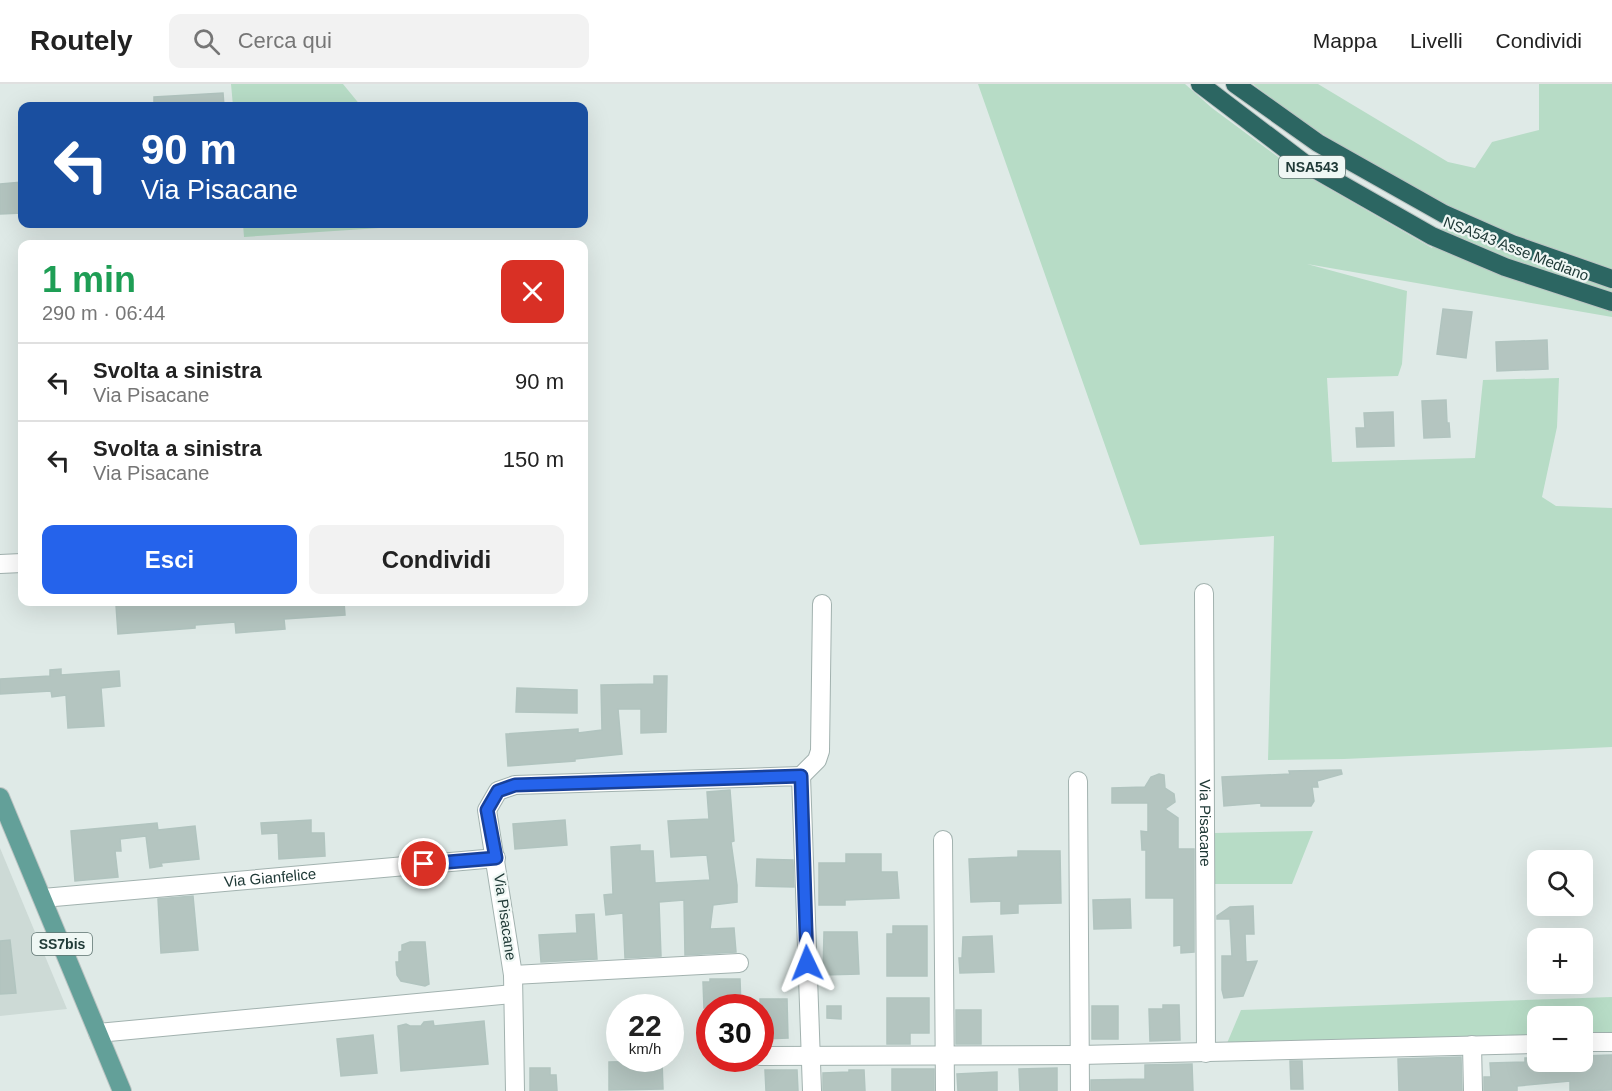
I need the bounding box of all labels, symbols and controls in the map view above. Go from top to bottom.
search box [169,14,589,68]
text: Routely [30,25,133,56]
icon: search [190,25,223,58]
text: Cerca qui [238,28,332,53]
text: Mappa [1313,29,1377,52]
text: Livelli [1410,29,1463,52]
text: Condividi [1496,29,1582,52]
icon: left [42,126,120,204]
text: 90 m [141,126,237,173]
road number: NSA543 [1279,156,1345,178]
text: Via Pisacane [141,175,298,205]
street label: NSA543 Asse Mediano [1441,213,1591,284]
text: 1 min [42,259,136,300]
button: close [501,260,564,323]
text: 290 m · 06:44 [42,302,165,324]
text: Svolta a sinistra [93,358,262,383]
icon: left [42,366,75,399]
text: 90 m [515,369,564,394]
text: Via Pisacane [93,384,209,406]
text: Svolta a sinistra [93,436,262,461]
icon: left [42,444,75,477]
text: 150 m [503,447,564,472]
text: Via Pisacane [93,462,209,484]
button: Esci [42,525,297,594]
button: Condividi [309,525,564,594]
street label: Via Pisacane [1197,779,1214,867]
pin [398,838,449,889]
icon: arrive [407,847,440,880]
map controls [1527,850,1593,1072]
button: search [1527,850,1593,916]
street label: Via Gianfelice [223,865,317,890]
street label: Via Pisacane [491,873,520,961]
button: + [1527,928,1593,994]
position arrow [775,931,839,995]
road number: SS7bis [32,933,92,955]
speed limit sign: 30 [696,994,774,1072]
button: − [1527,1006,1593,1072]
text: 22 [628,1009,662,1042]
text: km/h [629,1040,661,1057]

